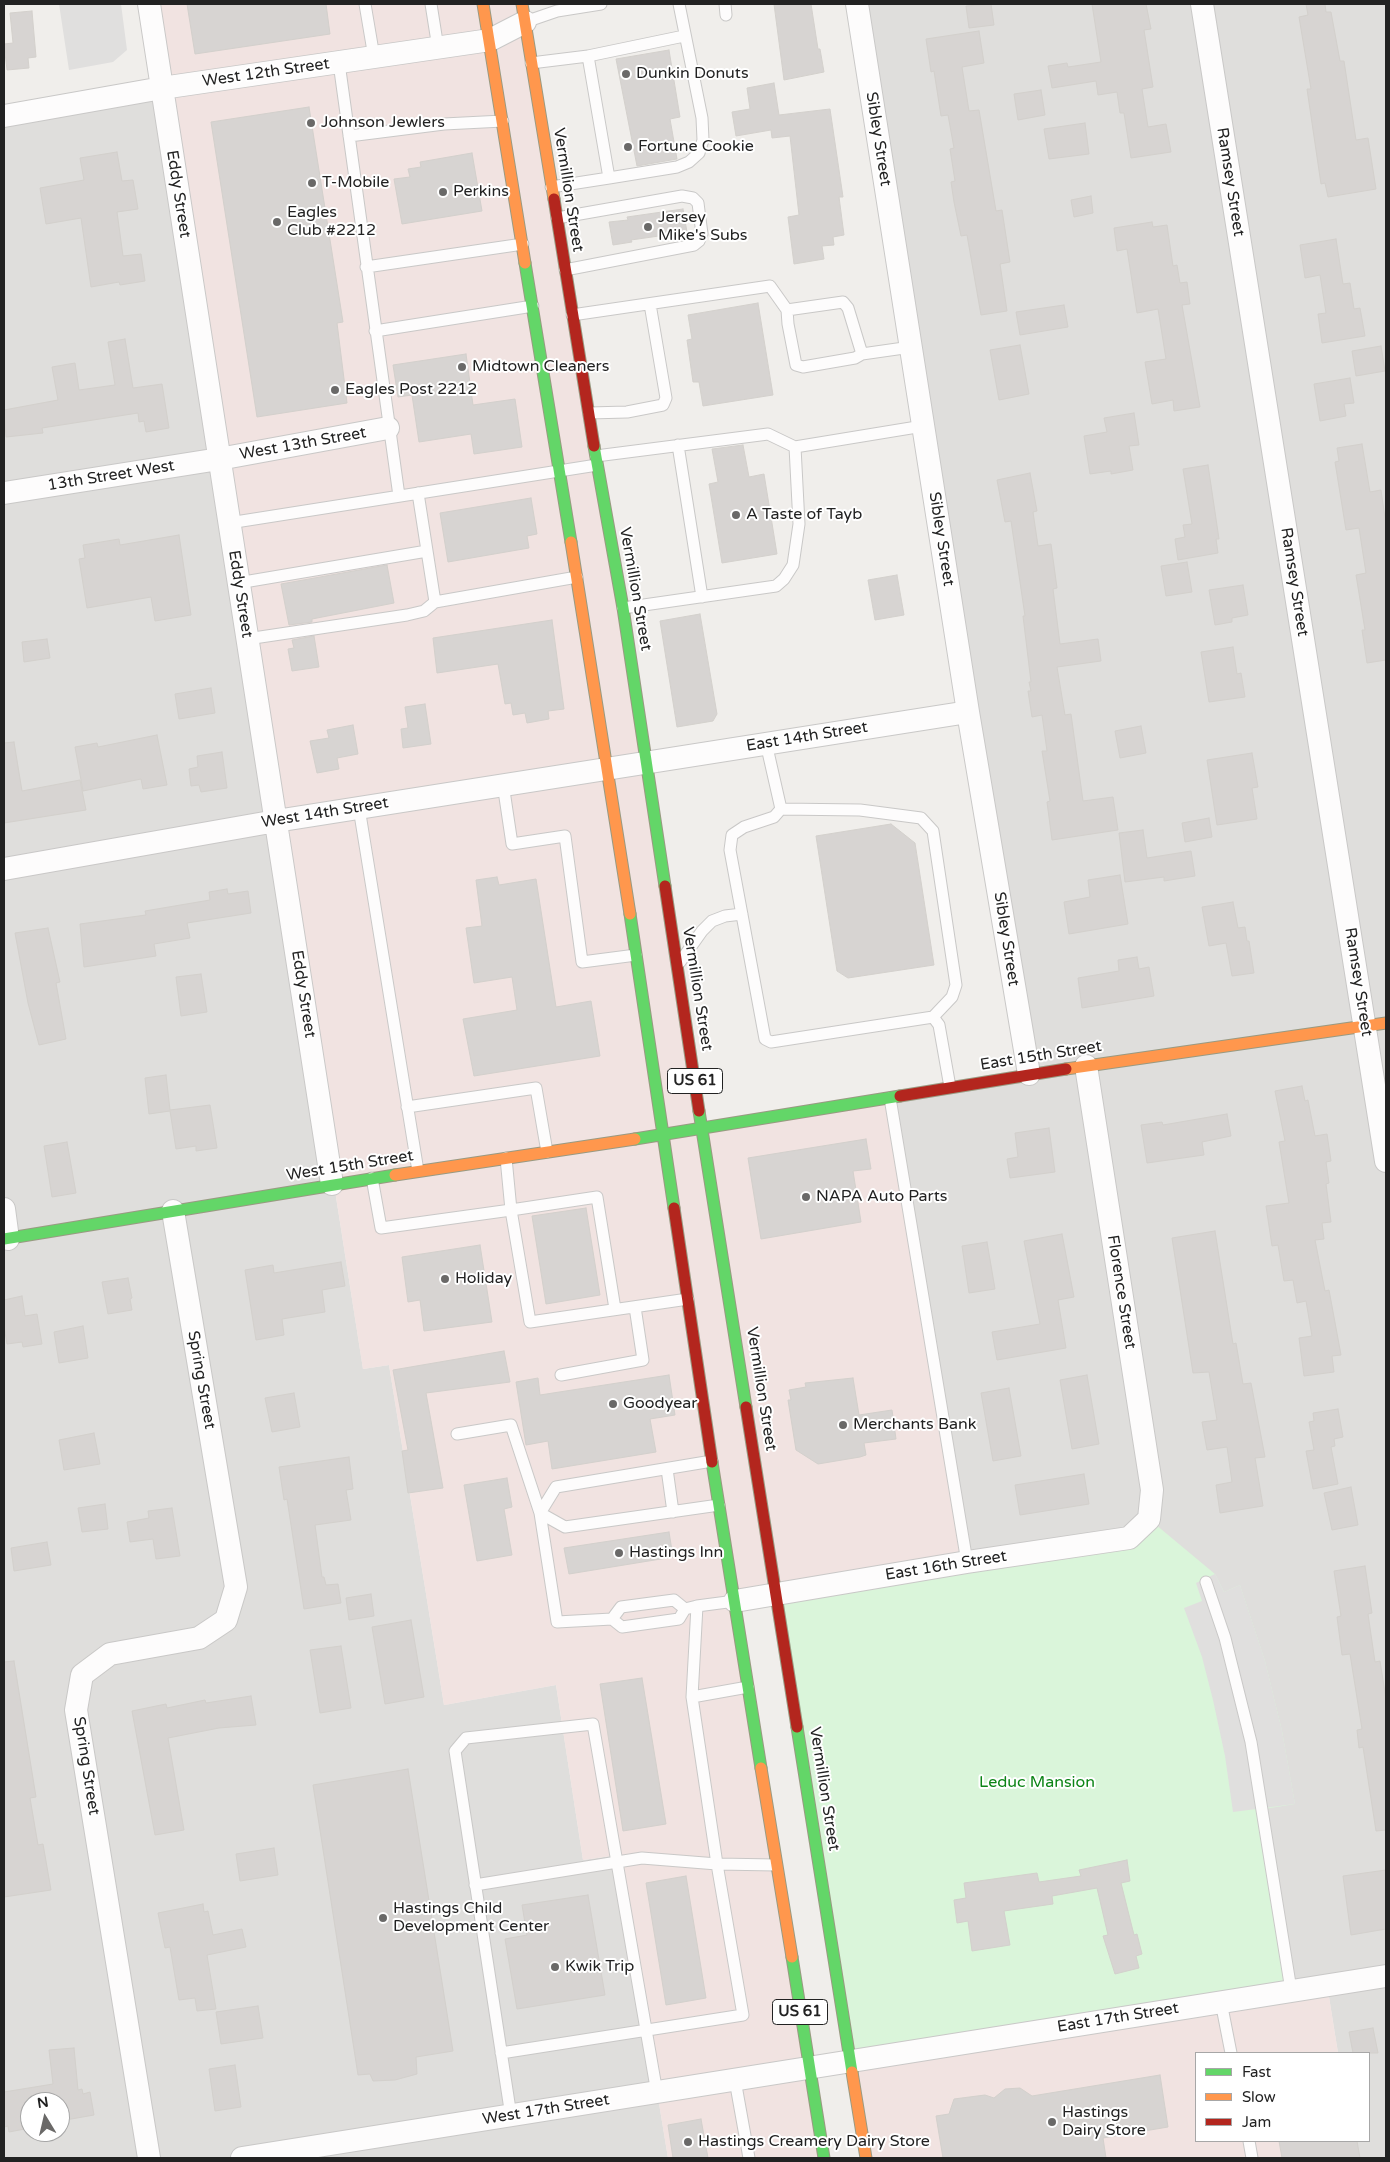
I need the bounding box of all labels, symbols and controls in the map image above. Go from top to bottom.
street label: West 12th Street [201,55,331,91]
place label: Dunkin Donuts [636,64,749,84]
marker: Dunkin Donuts [620,68,632,80]
street label: Sibley Street [861,90,895,188]
place label: Johnson Jewlers [321,113,445,133]
marker: Johnson Jewlers [305,117,317,129]
street label: Ramsey Street [1212,126,1248,238]
street label: Vermillion Street [549,127,587,253]
place label: Fortune Cookie [638,137,754,157]
marker: Fortune Cookie [622,141,634,153]
street label: Eddy Street [162,149,194,239]
place label: T-Mobile [322,173,389,193]
marker: T-Mobile [306,177,318,189]
place label: Perkins [453,182,509,202]
marker: Perkins [437,186,449,198]
place label: Eagles Club #2212 [287,203,376,241]
place label: Jersey Mike's Subs [658,208,748,246]
marker: Eagles Club #2212 [271,216,283,228]
marker: Jersey Mike's Subs [642,221,654,233]
place label: Midtown Cleaners [472,357,609,377]
marker: Midtown Cleaners [456,361,468,373]
place label: Eagles Post 2212 [345,380,477,400]
marker: Eagles Post 2212 [329,384,341,396]
street label: West 13th Street [238,423,368,465]
street label: 13th Street West [46,456,176,496]
street label: Sibley Street [924,490,958,588]
place label: A Taste of Tayb [746,505,862,525]
marker: A Taste of Tayb [730,509,742,521]
street label: Vermillion Street [615,526,655,652]
street label: Ramsey Street [1276,526,1312,638]
street label: Eddy Street [224,549,256,639]
street label: East 14th Street [745,718,869,756]
street label: West 14th Street [260,793,390,833]
street label: Sibley Street [989,890,1023,988]
street label: Vermillion Street [678,926,716,1052]
street label: Ramsey Street [1340,926,1376,1038]
street label: Eddy Street [287,949,319,1039]
street label: East 15th Street [979,1037,1103,1075]
road number: US 61 [668,1068,722,1094]
street label: West 15th Street [285,1146,415,1186]
place label: NAPA Auto Parts [816,1187,948,1207]
marker: NAPA Auto Parts [800,1191,812,1203]
street label: Florence Street [1102,1233,1140,1351]
place label: Holiday [455,1269,512,1289]
marker: Holiday [439,1273,451,1285]
street label: Vermillion Street [742,1326,780,1452]
street label: Spring Street [183,1329,219,1431]
place label: Goodyear [623,1394,697,1414]
marker: Goodyear [607,1398,619,1410]
place label: Merchants Bank [853,1415,976,1435]
marker: Merchants Bank [837,1419,849,1431]
place label: Hastings Inn [629,1543,723,1563]
marker: Hastings Inn [613,1547,625,1559]
street label: East 16th Street [884,1547,1008,1585]
street label: Spring Street [69,1715,103,1817]
street label: Vermillion Street [805,1726,843,1852]
park label: Leduc Mansion [979,1773,1095,1793]
place label: Hastings Child Development Center [393,1899,549,1937]
marker: Hastings Child Development Center [377,1912,389,1924]
place label: Kwik Trip [565,1957,634,1977]
marker: Kwik Trip [549,1961,561,1973]
street label: East 17th Street [1056,1999,1180,2037]
road number: US 61 [772,2000,828,2024]
legend [1195,2052,1370,2142]
text: Fast [1242,2063,1271,2081]
text: Slow [1242,2088,1276,2106]
street label: West 17th Street [481,2090,611,2130]
north arrow [20,2092,70,2142]
text: N [36,2093,50,2112]
place label: Hastings Dairy Store [1062,2103,1146,2141]
text: Jam [1242,2113,1271,2131]
marker: Hastings Dairy Store [1046,2116,1058,2128]
place label: Hastings Creamery Dairy Store [698,2132,930,2152]
marker: Hastings Creamery Dairy Store [682,2136,694,2148]

